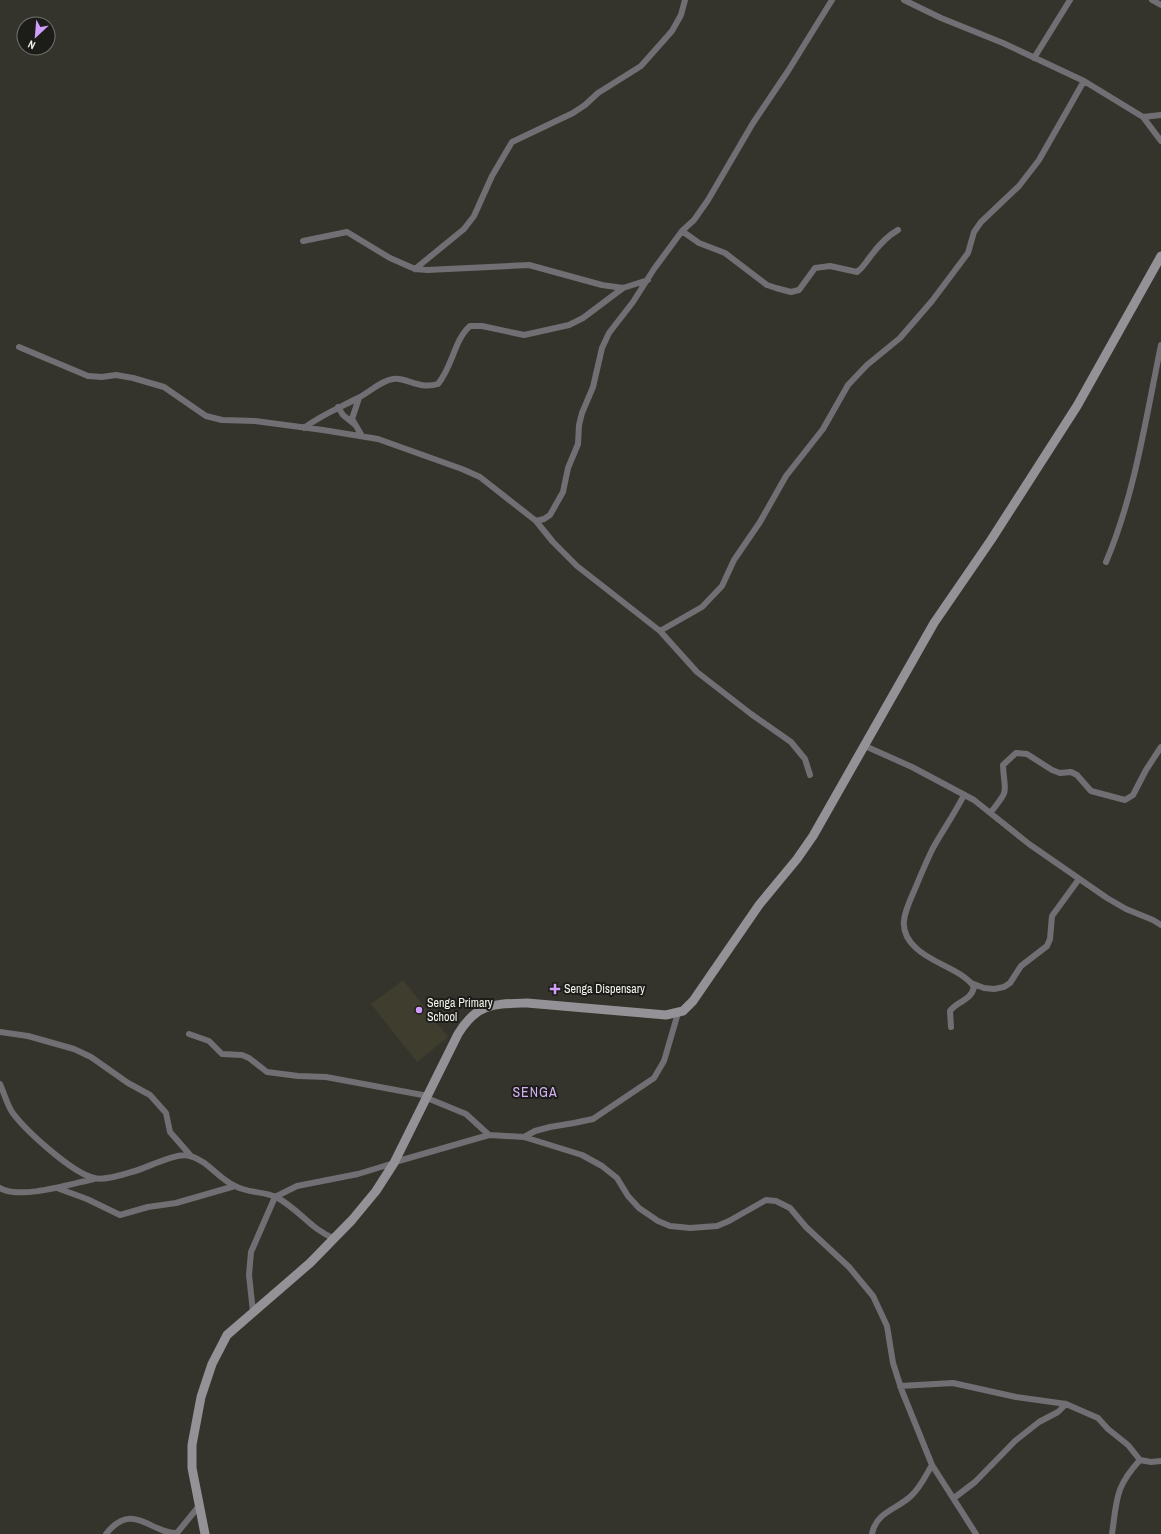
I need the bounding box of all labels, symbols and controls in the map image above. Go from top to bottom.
north arrow [16,16,56,56]
text: N [26,37,38,53]
place label: Senga Dispensary [564,981,645,997]
marker: Senga Dispensary [549,983,561,995]
place label: Senga Primary School [427,995,493,1025]
marker: Senga Primary School [414,1005,424,1015]
district label: SENGA [512,1083,558,1101]

